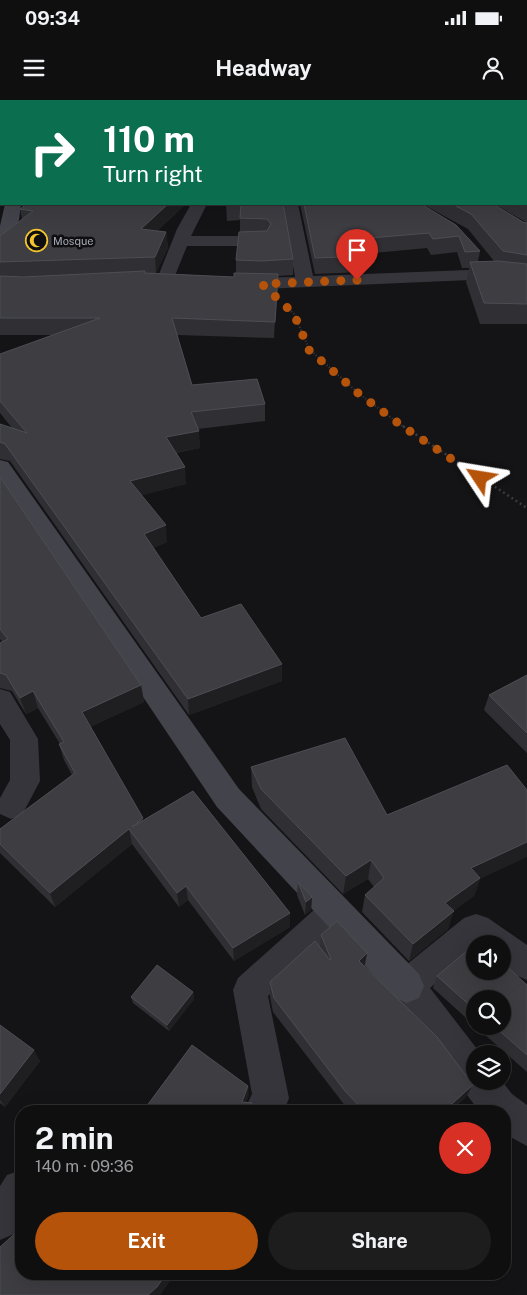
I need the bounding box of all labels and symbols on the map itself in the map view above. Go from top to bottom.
mosque icon: Mosque [25,229,49,253]
pin [336,229,378,280]
place label: Mosque [53,235,94,247]
position arrow [453,451,505,503]

